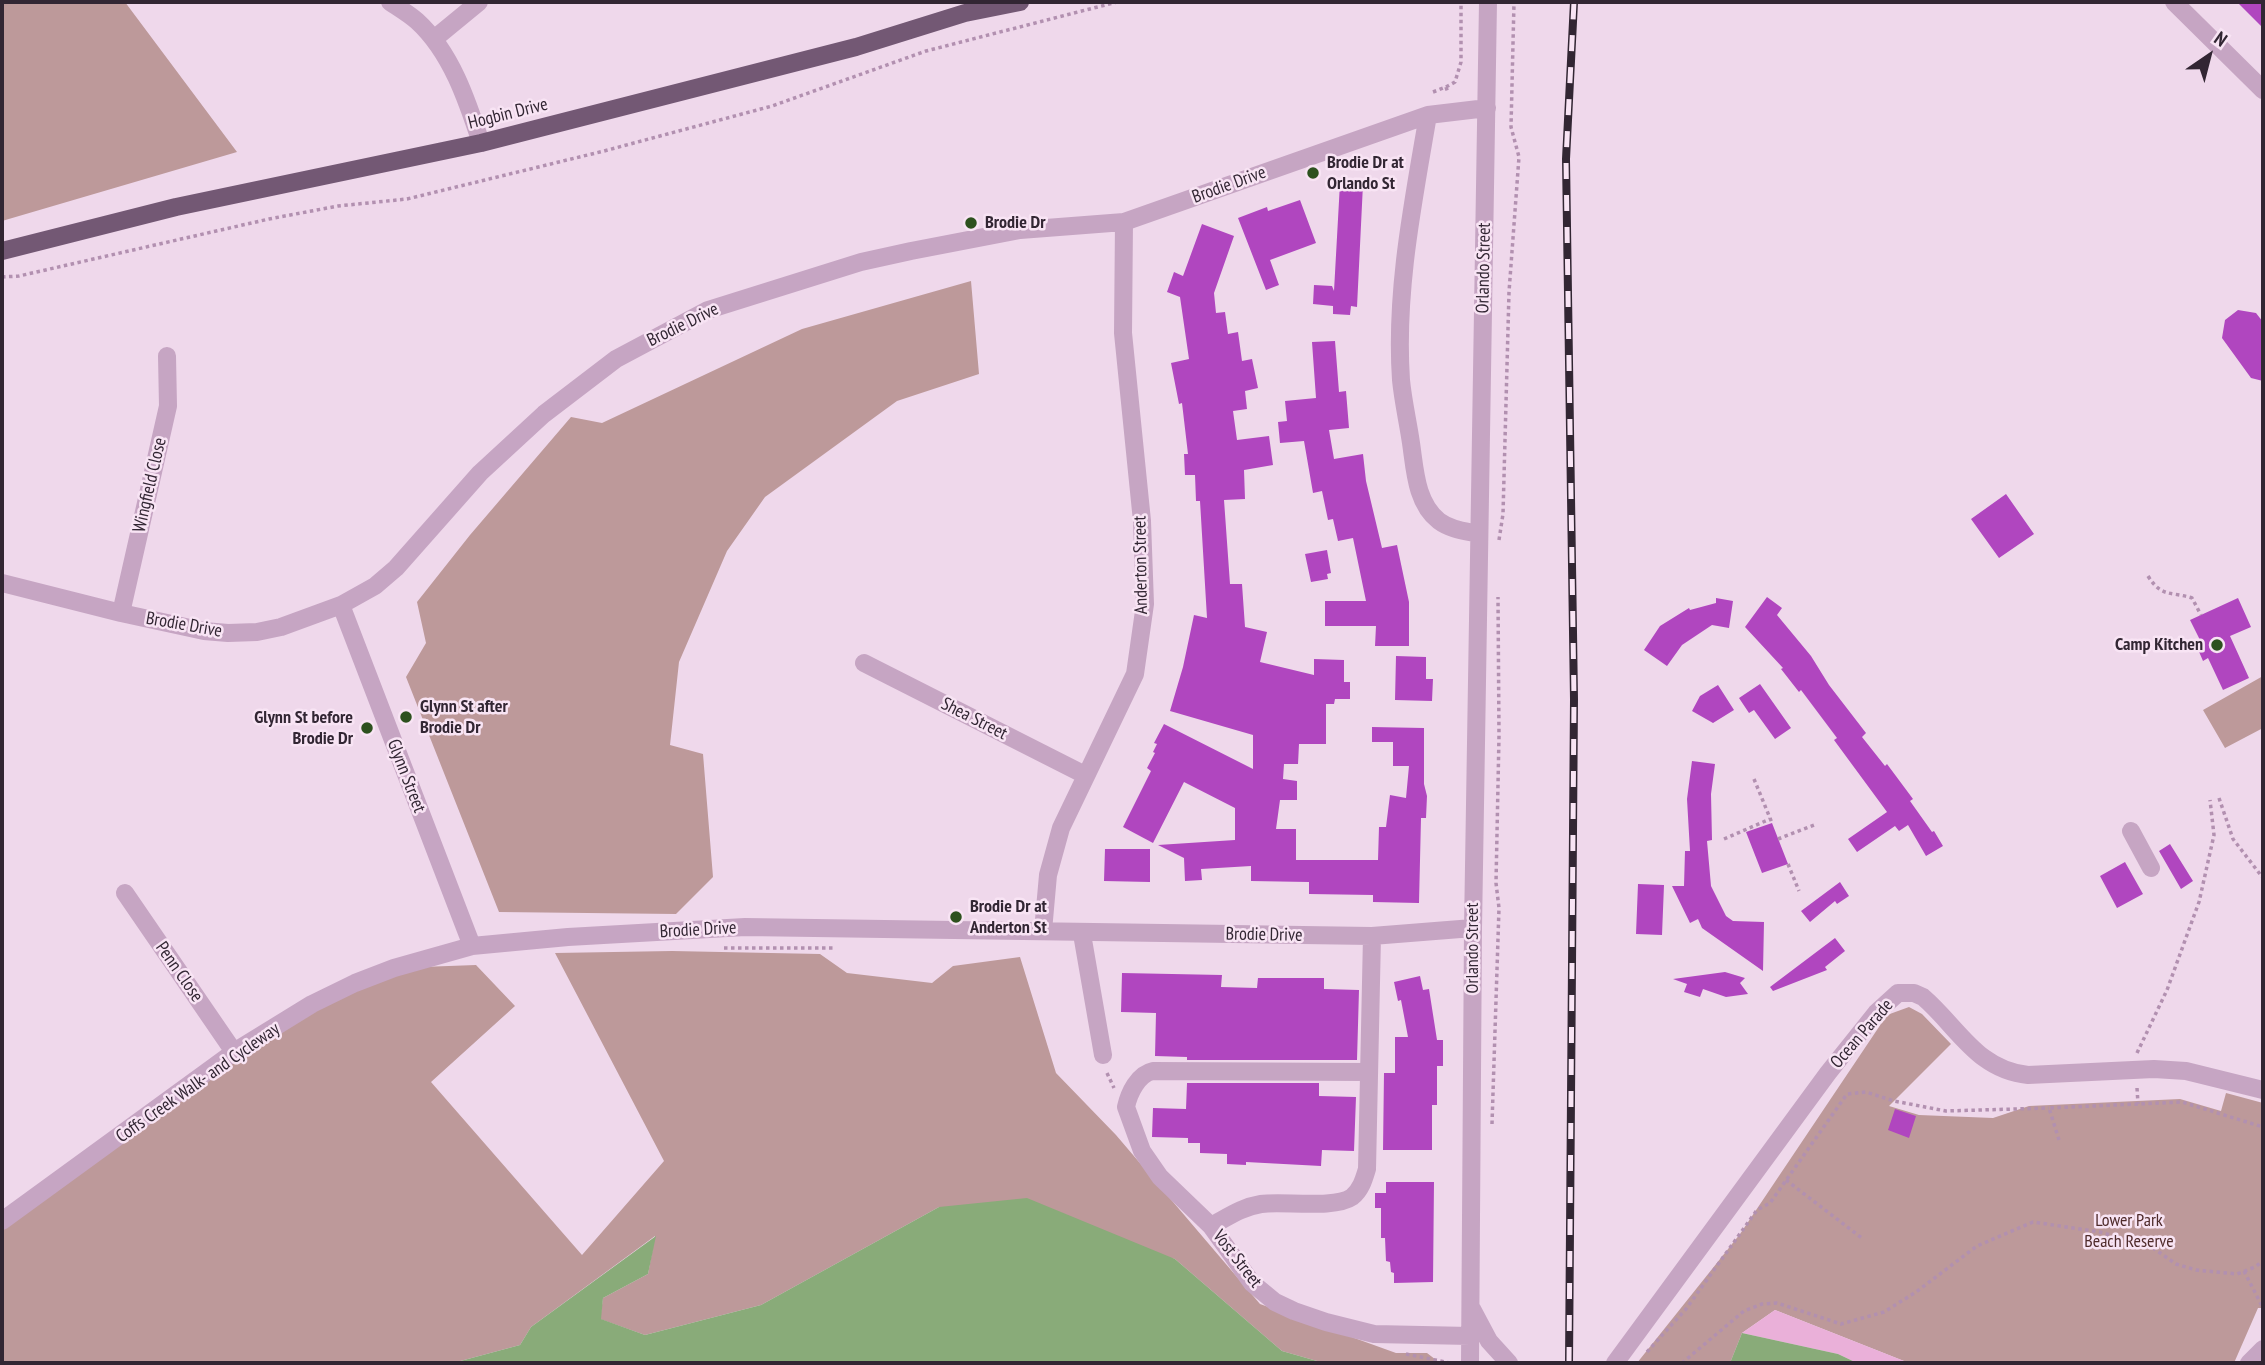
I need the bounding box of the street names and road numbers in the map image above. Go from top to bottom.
street label: Hogbin Drive [466,94,550,134]
street label: Brodie Drive [1189,162,1269,208]
street label: Orlando Street [1472,222,1496,314]
street label: Brodie Drive [644,298,722,352]
street label: Wingfield Close [129,436,171,534]
street label: Anderton Street [1129,516,1153,614]
street label: Brodie Drive [144,608,224,642]
street label: Shea Street [937,693,1011,745]
street label: Glynn Street [382,736,430,816]
street label: Orlando Street [1462,903,1484,993]
street label: Brodie Drive [659,917,737,943]
street label: Brodie Drive [1225,924,1303,946]
street label: Penn Close [151,938,207,1006]
street label: Ocean Parade [1826,995,1898,1073]
street label: Coffs Creek Walk- and Cycleway [112,1018,284,1148]
street label: Vost Street [1208,1226,1266,1292]

